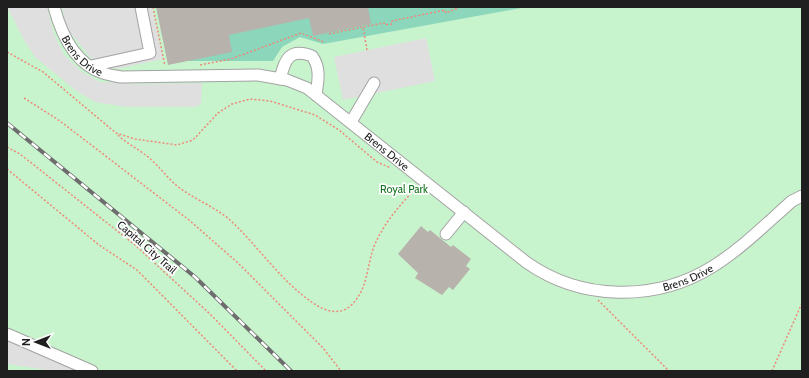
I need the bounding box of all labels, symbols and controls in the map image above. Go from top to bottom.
street label: Brens Drive [59,33,105,79]
street label: Brens Drive [362,129,412,174]
park label: Royal Park [380,182,428,196]
street label: Capital City Trail [114,217,180,277]
street label: Brens Drive [661,261,716,294]
north arrow [16,322,56,362]
text: N [19,338,33,346]

